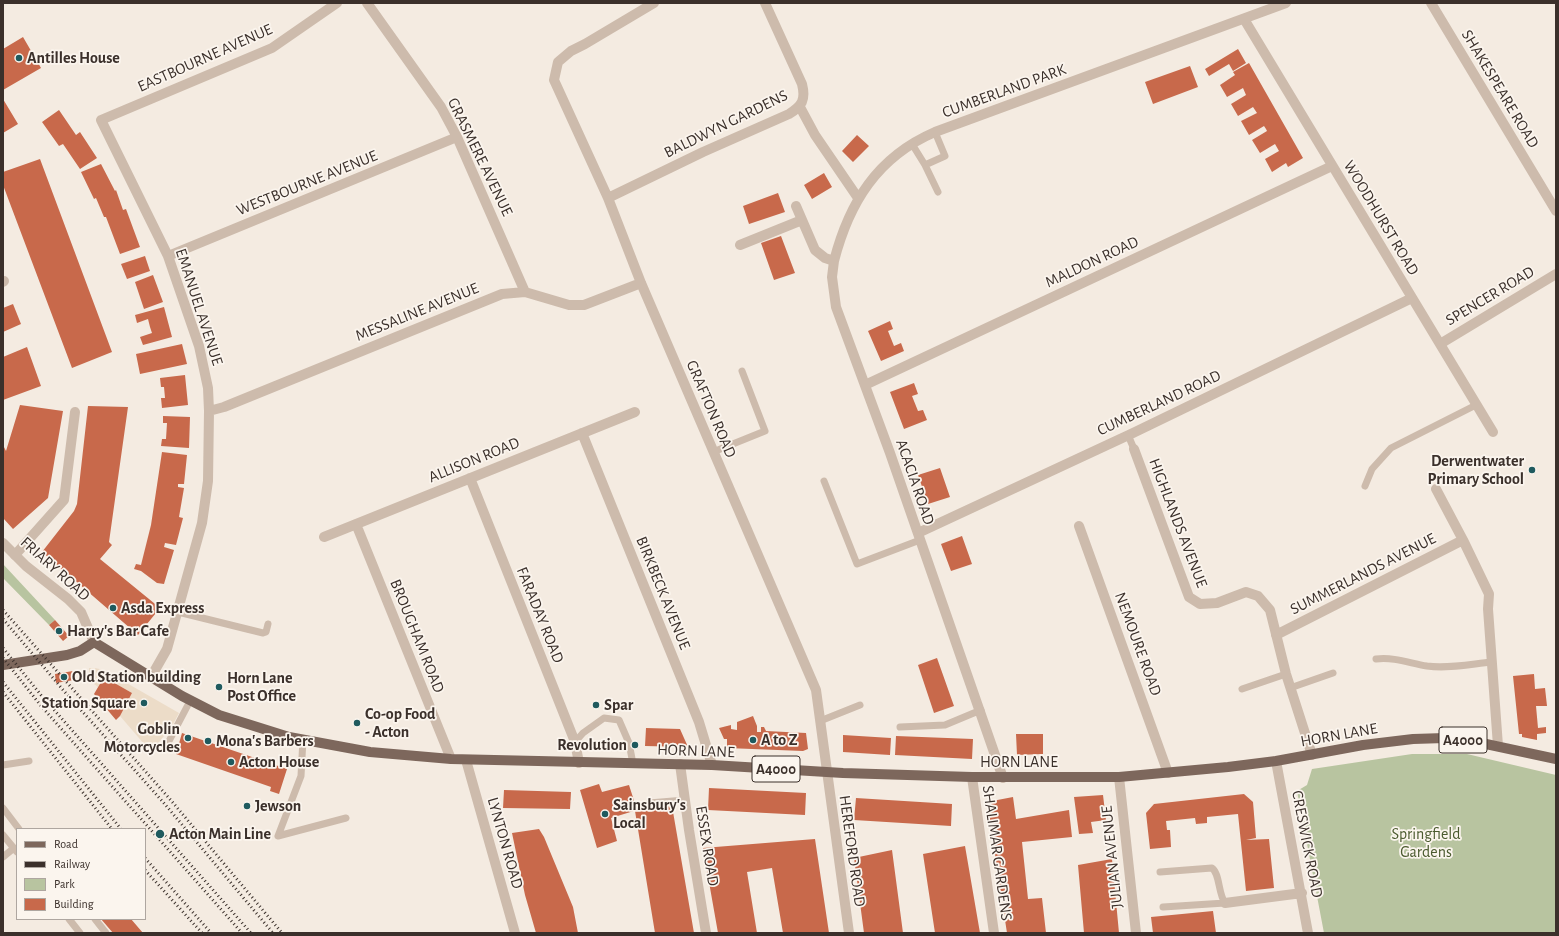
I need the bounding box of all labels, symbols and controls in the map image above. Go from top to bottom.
street label: EASTBOURNE AVENUE [135,20,275,96]
street label: SHAKESPEARE ROAD [1457,26,1543,152]
place label: Antilles House [27,48,120,68]
marker: Antilles House [14,53,24,63]
street label: CUMBERLAND PARK [939,60,1069,122]
street label: BALDWYN GARDENS [661,86,791,162]
street label: GRASMERE AVENUE [443,95,517,219]
street label: WESTBOURNE AVENUE [234,146,380,220]
street label: WOODHURST ROAD [1339,157,1423,279]
street label: MALDON ROAD [1042,232,1142,292]
street label: EMANUEL AVENUE [171,246,227,368]
street label: SPENCER ROAD [1442,262,1538,330]
street label: MESSALINE AVENUE [353,279,481,345]
street label: GRAFTON ROAD [682,357,740,461]
street label: CUMBERLAND ROAD [1094,366,1224,440]
street label: ALLISON ROAD [426,433,522,487]
street label: ACACIA ROAD [891,437,939,527]
place label: Derwentwater Primary School [1427,451,1524,489]
street label: HIGHLANDS AVENUE [1144,456,1212,590]
marker: Derwentwater Primary School [1527,465,1537,475]
street label: SUMMERLANDS AVENUE [1287,529,1439,619]
street label: FRIARY ROAD [16,533,94,605]
street label: BIRKBECK AVENUE [632,534,694,652]
street label: FARADAY ROAD [512,564,568,666]
street label: BROUGHAM ROAD [385,576,449,696]
street label: NEMOURE ROAD [1110,590,1166,698]
place label: Asda Express [121,598,204,618]
marker: Asda Express [108,603,118,613]
place label: Harry's Bar Cafe [67,621,169,641]
marker: Harry's Bar Cafe [54,626,64,636]
place label: Old Station building [72,667,201,687]
place label: Horn Lane Post Office [227,668,296,706]
marker: Old Station building [59,672,69,682]
marker: Horn Lane Post Office [214,682,224,692]
place label: Station Square [42,693,136,713]
place label: Spar [604,695,633,715]
marker: Station Square [139,698,149,708]
marker: Spar [591,700,601,710]
place label: Co-op Food - Acton [365,704,435,742]
marker: Co-op Food - Acton [352,718,362,728]
place label: Goblin Motorcycles [104,719,180,757]
street label: HORN LANE [1299,719,1379,751]
road number: A4000 [1439,727,1487,753]
place label: A to Z [761,730,797,750]
place label: Mona's Barbers [216,731,314,751]
marker: Goblin Motorcycles [183,733,193,743]
place label: Revolution [557,735,627,755]
marker: A to Z [748,735,758,745]
marker: Mona's Barbers [203,736,213,746]
marker: Revolution [630,740,640,750]
street label: HORN LANE [657,740,735,762]
place label: Acton House [239,752,319,772]
street label: HORN LANE [980,752,1058,772]
road number: A4000 [752,756,800,782]
marker: Acton House [226,757,236,767]
street label: SHALIMAR GARDENS [978,784,1016,922]
street label: CRESWICK ROAD [1287,789,1327,899]
street label: HEREFORD ROAD [835,794,869,908]
street label: LYNTON ROAD [483,795,527,891]
place label: Sainsbury's Local [613,795,686,833]
place label: Jewson [255,796,301,816]
marker: Jewson [242,801,252,811]
street label: ESSEX ROAD [691,805,723,887]
street label: JULIAN AVENUE [1097,805,1127,909]
marker: Sainsbury's Local [600,809,610,819]
place label: Acton Main Line [169,824,271,844]
park label: Springfield Gardens [1391,824,1461,862]
legend [16,828,146,920]
marker: Acton Main Line [154,828,166,840]
text: Road [54,838,78,850]
text: Railway [54,858,90,870]
text: Park [54,878,75,890]
text: Building [54,898,94,910]

